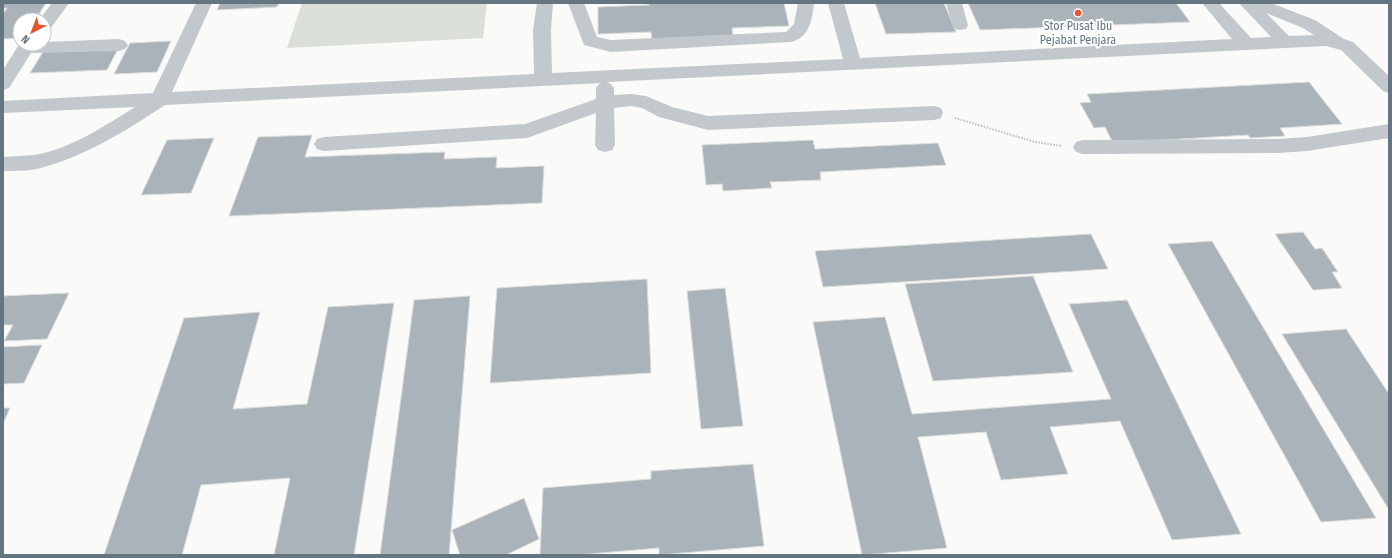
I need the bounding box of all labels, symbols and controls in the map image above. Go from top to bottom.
marker: Stor Pusat Ibu Pejabat Penjara [1073,8,1083,18]
north arrow [12,12,52,52]
place label: Stor Pusat Ibu Pejabat Penjara [1040,19,1116,47]
text: N [19,32,32,46]

